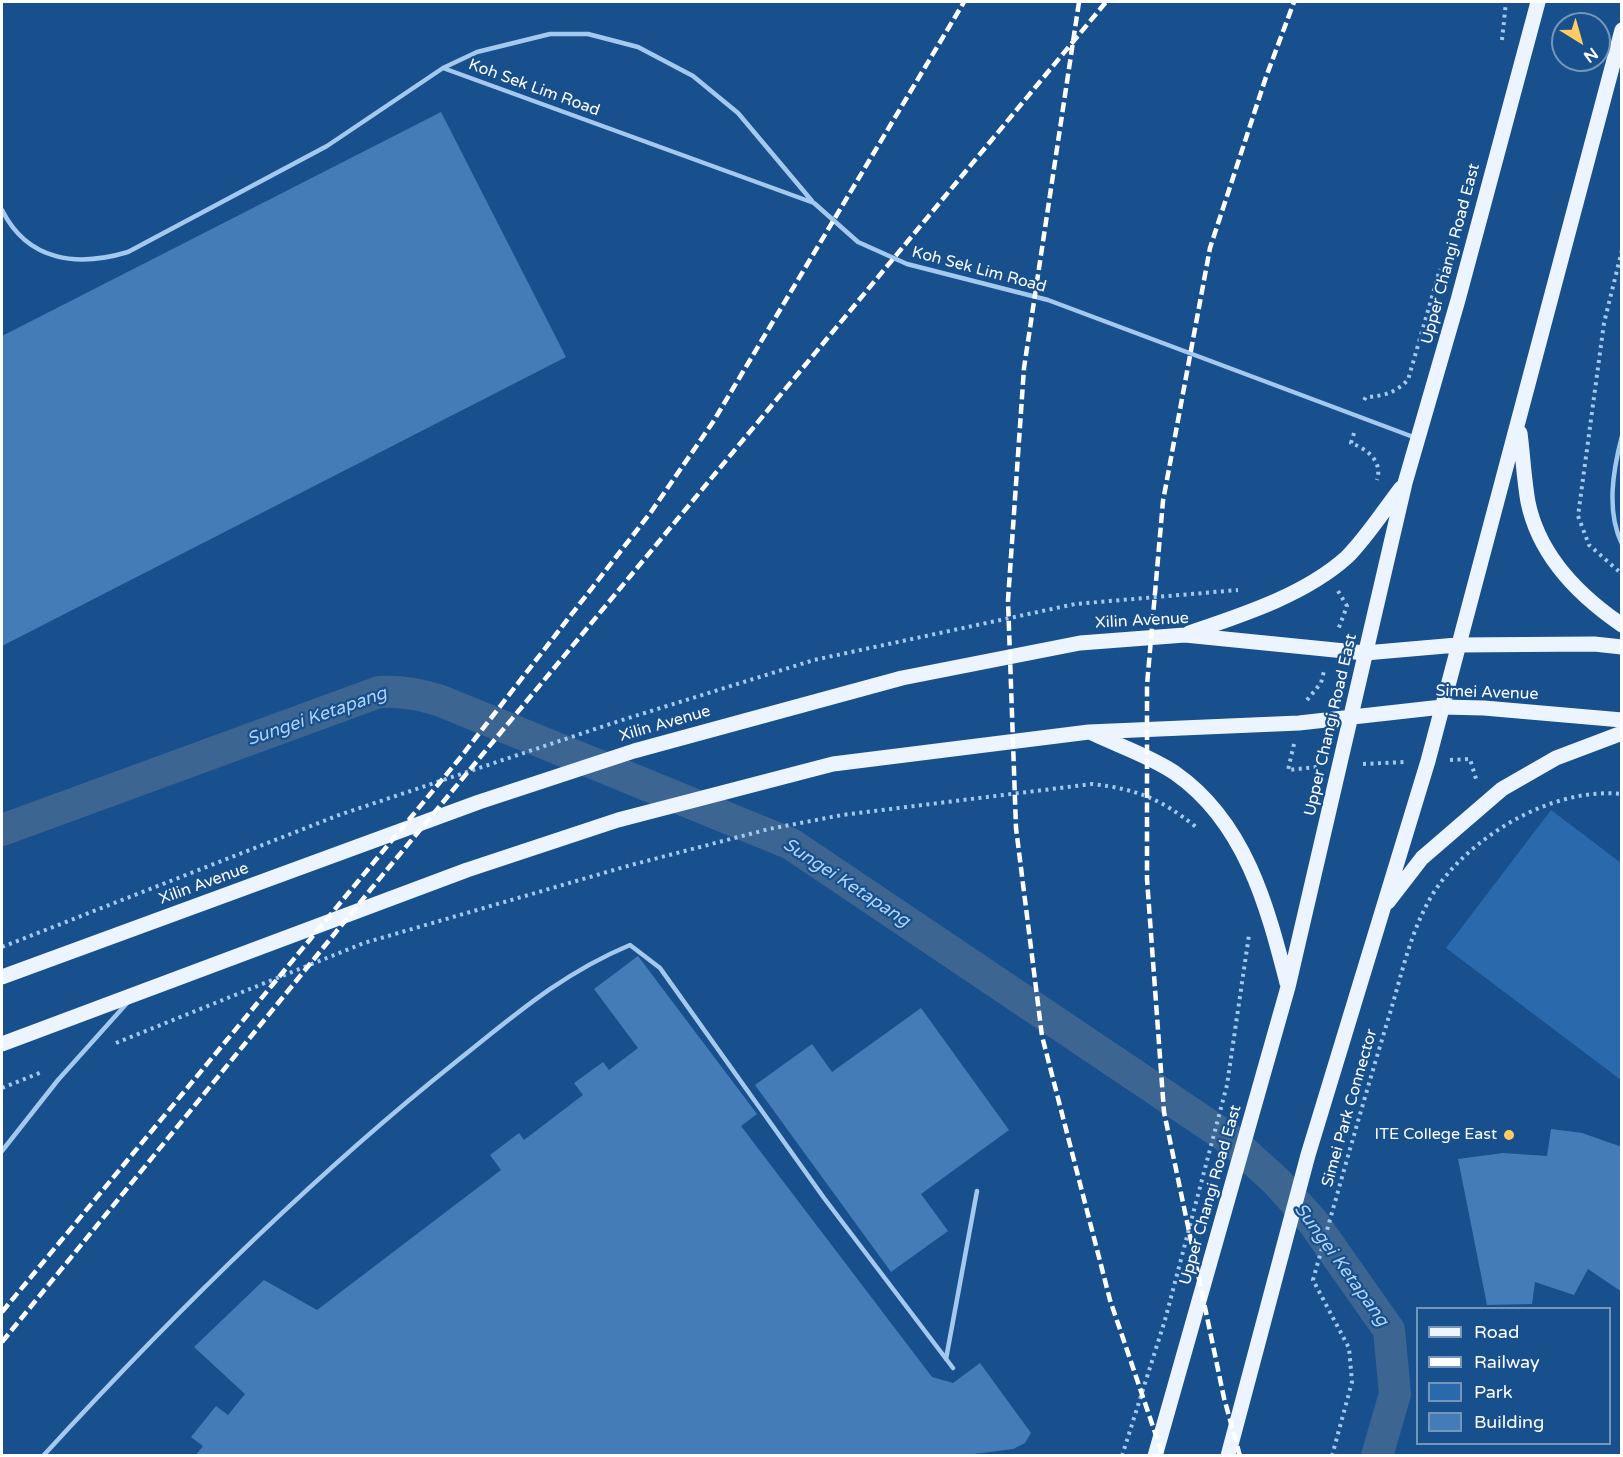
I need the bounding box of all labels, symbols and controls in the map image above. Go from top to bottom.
north arrow [1551,12,1611,72]
text: N [1579,43,1602,67]
street label: Koh Sek Lim Road [466,55,602,121]
street label: Upper Changi Road East [1418,161,1484,347]
street label: Koh Sek Lim Road [910,243,1048,297]
street label: Xilin Avenue [1095,609,1189,633]
street label: Upper Changi Road East [1301,632,1361,818]
street label: Simei Avenue [1435,682,1539,704]
water label: Sungei Ketapang [244,683,390,751]
street label: Xilin Avenue [617,702,713,746]
water label: Sungei Ketapang [779,834,913,932]
street label: Xilin Avenue [157,859,251,909]
street label: Simei Park Connector [1318,1027,1382,1189]
street label: Upper Changi Road East [1176,1103,1246,1287]
place label: ITE College East [1375,1125,1497,1145]
marker: ITE College East [1502,1128,1516,1142]
water label: Sungei Ketapang [1289,1199,1393,1331]
legend [1416,1307,1611,1445]
text: Road [1474,1321,1519,1343]
text: Railway [1474,1351,1540,1373]
text: Park [1474,1381,1512,1403]
text: Building [1474,1411,1544,1433]

